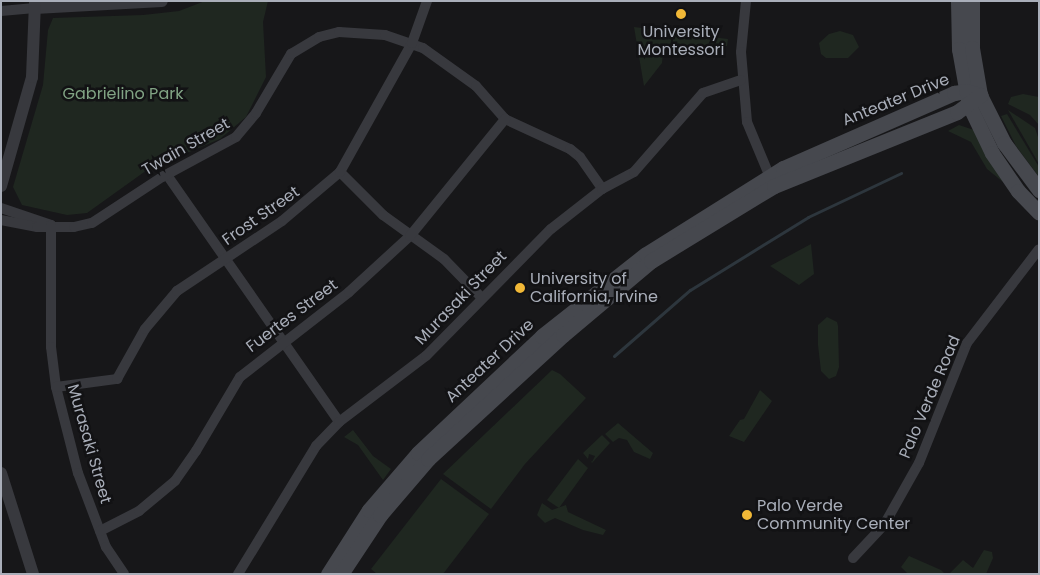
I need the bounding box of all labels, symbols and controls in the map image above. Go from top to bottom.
marker: University Montessori [675,8,687,20]
place label: University Montessori [638,22,724,60]
street label: Anteater Drive [840,70,952,130]
park label: Gabrielino Park [63,84,183,104]
street label: Twain Street [139,114,233,180]
street label: Frost Street [219,182,303,250]
street label: Murasaki Street [411,247,511,349]
place label: University of California, Irvine [530,269,658,307]
street label: Fuertes Street [243,275,341,357]
marker: University of California, Irvine [514,282,526,294]
street label: Anteater Drive [442,315,538,407]
street label: Palo Verde Road [895,333,965,461]
street label: Murasaki Street [63,382,115,506]
place label: Palo Verde Community Center [757,496,910,534]
marker: Palo Verde Community Center [741,509,753,521]

